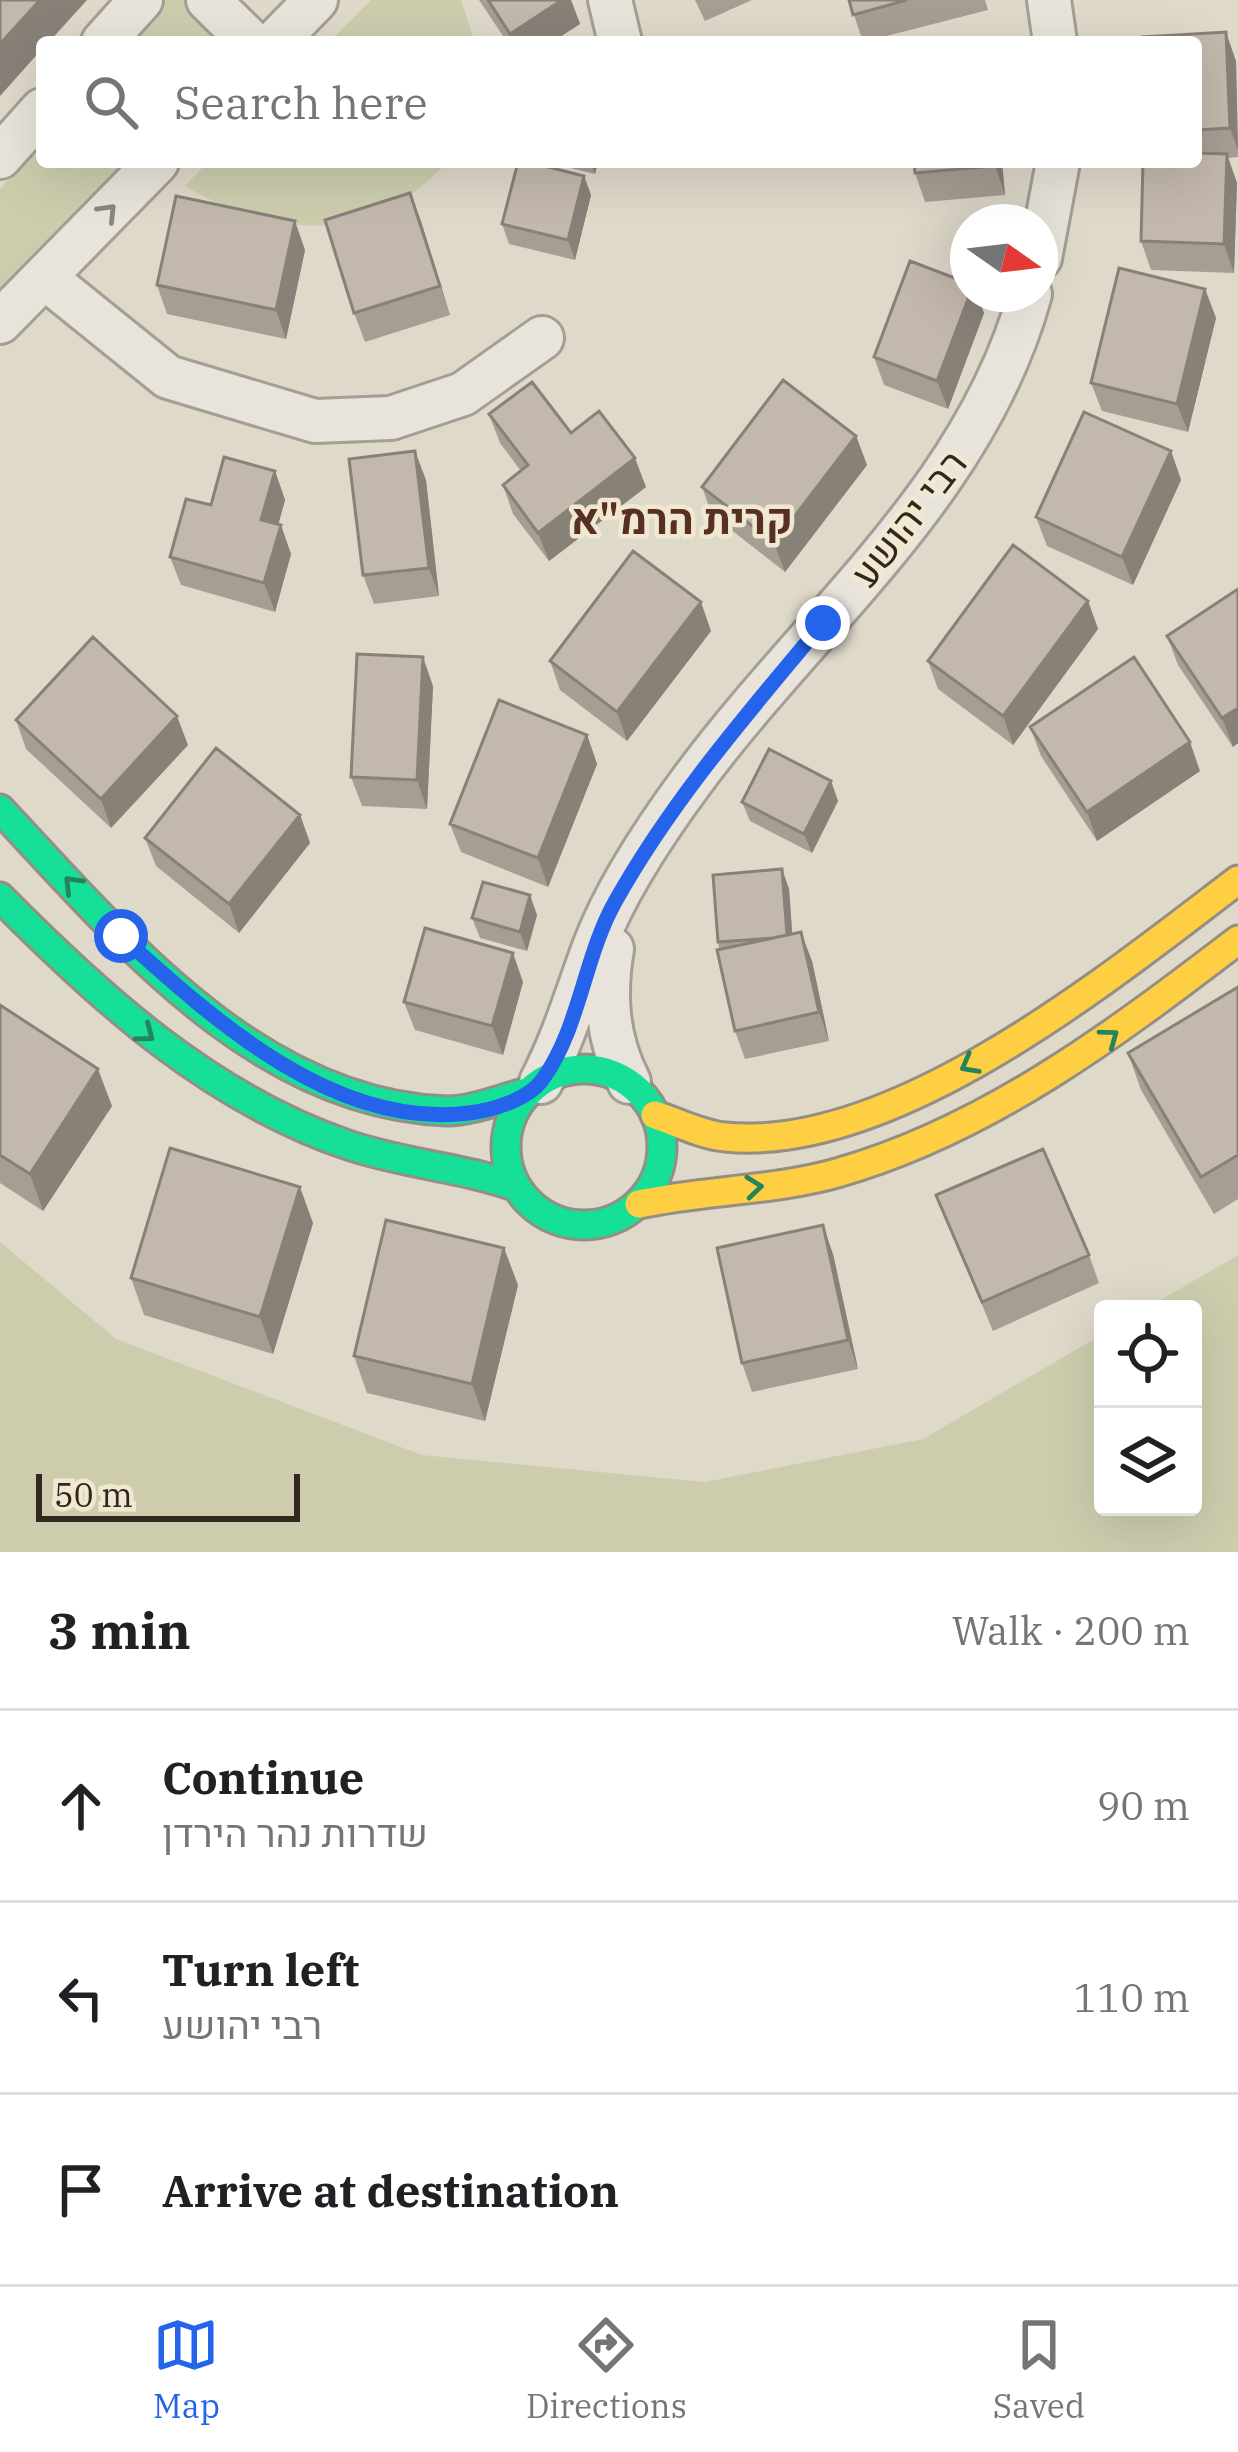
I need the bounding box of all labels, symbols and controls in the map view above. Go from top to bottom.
search box [36,36,1202,168]
icon: search [78,69,144,135]
text: Search here [174,73,428,131]
one-way arrow [94,204,116,226]
north arrow [950,204,1058,312]
street label: רבי יהושע [839,439,977,597]
district label: קרית הרמ"א [571,491,793,546]
route end [796,596,850,650]
one-way arrow [64,877,86,898]
route start [94,909,148,963]
one-way arrow [133,1020,154,1042]
one-way arrow [1096,1029,1118,1051]
one-way arrow [961,1051,982,1074]
one-way arrow [745,1175,764,1200]
map controls [1094,1300,1202,1516]
button: locate [1094,1300,1202,1408]
button: layers [1094,1408,1202,1516]
scale bar [36,1468,300,1521]
text: 50 m [54,1473,133,1516]
text: 3 min [48,1597,191,1663]
text: Walk · 200 m [952,1605,1190,1656]
text: Continue [162,1748,364,1806]
icon: ahead [48,1773,114,1839]
text: 90 m [1097,1780,1190,1831]
text: שדרות נהר הירדן [162,1807,428,1858]
text: Turn left [162,1940,359,1998]
icon: left [48,1965,114,2031]
text: 110 m [1074,1972,1190,2023]
text: רבי יהושע [162,1999,322,2050]
icon: arrive [48,2157,114,2223]
text: Arrive at destination [162,2161,619,2219]
tab: Map [153,2312,220,2427]
tab: Directions [526,2312,687,2427]
tab: Saved [993,2312,1085,2427]

